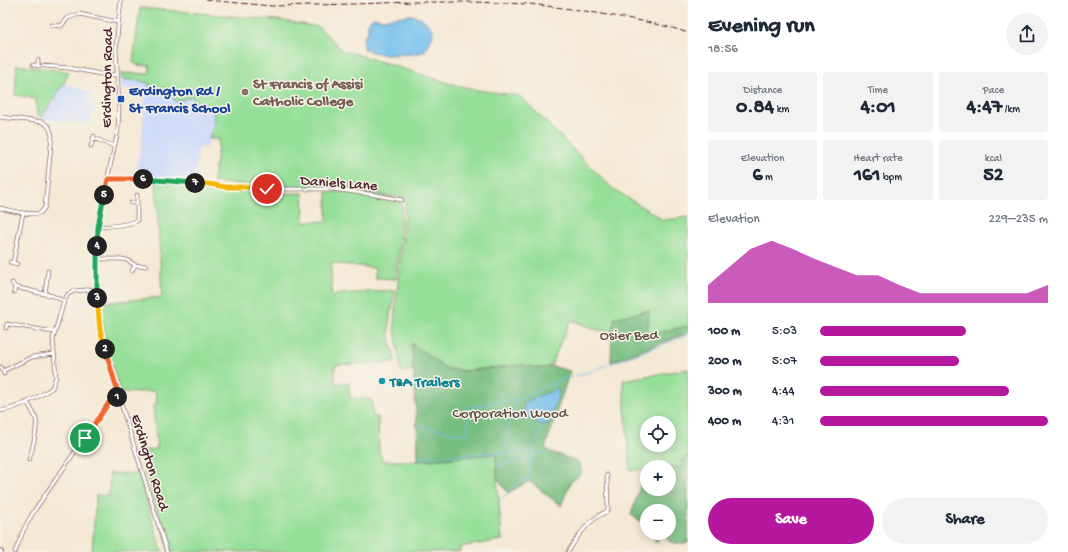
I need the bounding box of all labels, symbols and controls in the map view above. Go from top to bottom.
button: share [1006,13,1048,55]
text: Evening run [708,14,815,40]
street label: Erdington Road [98,27,118,128]
text: 18:56 [708,42,738,57]
place label: St Francis of Assisi Catholic College [252,76,363,111]
place label: Erdington Rd / St Francis School [129,83,231,118]
text: Distance [743,85,782,97]
text: Time [868,85,888,97]
text: Pace [983,85,1004,97]
marker: St Francis of Assisi Catholic College [240,87,250,97]
marker: Erdington Rd / St Francis School [116,94,126,104]
text: 0.84 [736,97,774,120]
text: 4:01 [860,97,896,120]
text: 4:47 [967,97,1002,120]
text: km [774,104,789,116]
text: /km [1002,104,1020,116]
text: Elevation [741,153,785,165]
text: Heart rate [853,153,903,165]
text: kcal [985,153,1002,165]
text: 6 [752,165,763,188]
text: 161 [854,165,880,188]
text: 52 [983,165,1003,188]
pin: 6 [133,169,153,189]
pin [250,172,284,206]
street label: Daniels Lane [299,172,378,196]
text: m [763,172,773,184]
text: bpm [880,172,902,184]
text: 6 [140,173,146,185]
pin: 7 [185,173,205,193]
text: 7 [192,177,198,189]
icon: check [256,178,278,200]
pin: 5 [94,185,114,205]
text: 5 [101,189,107,201]
text: Elevation [708,212,760,227]
text: 229–235 m [989,212,1048,227]
pin: 4 [87,236,107,256]
text: 4 [94,240,100,252]
pin: 3 [87,288,107,308]
text: 3 [94,292,100,304]
text: 100 m [708,324,740,339]
text: 5:03 [772,324,797,339]
park label: Osier Bed [600,327,660,345]
pin: 2 [95,339,115,359]
text: 2 [102,343,108,355]
text: 200 m [708,354,741,369]
text: 5:07 [772,354,797,369]
place label: T&A Trailers [389,374,461,392]
marker: T&A Trailers [377,376,387,386]
text: 300 m [708,384,742,399]
text: 4:44 [772,384,795,399]
pin: 1 [107,387,127,407]
text: 1 [115,391,119,403]
park label: Corporation Wood [453,405,569,423]
street label: Erdington Road [126,412,173,514]
text: 400 m [708,414,741,429]
text: 4:31 [772,414,794,429]
map controls [640,416,676,540]
button: locate [640,416,676,452]
pin [68,421,102,455]
icon: arrive [74,427,96,449]
button: + [640,460,676,496]
button: Save [708,498,874,544]
button: Share [882,498,1048,544]
button: − [640,504,676,540]

